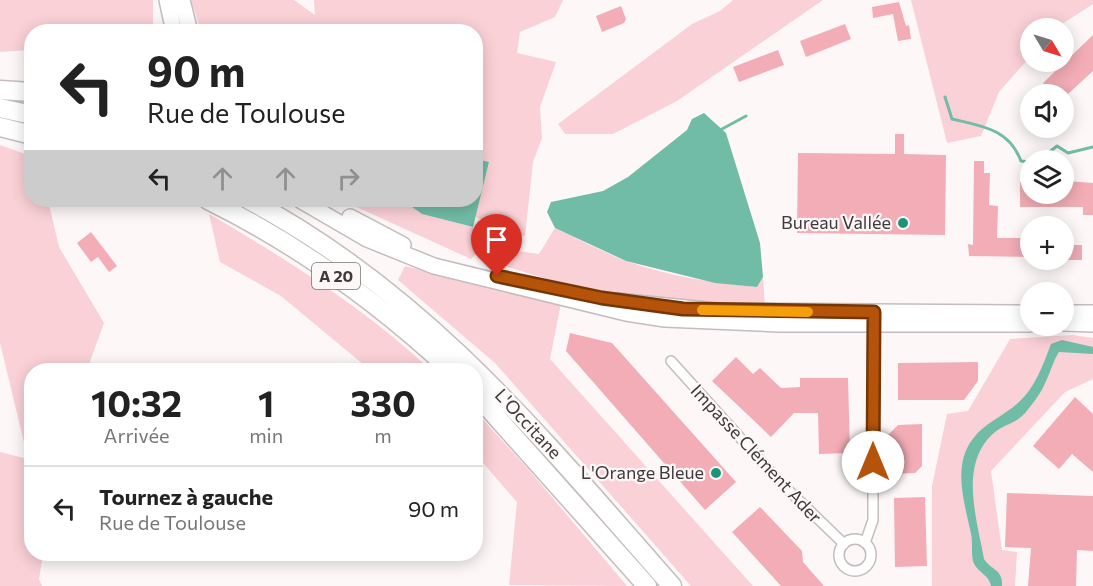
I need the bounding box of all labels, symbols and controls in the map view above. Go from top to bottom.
north arrow [1020,18,1074,72]
map controls [1020,18,1074,336]
text: 90 m [147,44,246,96]
icon: left [48,48,126,126]
button: sound [1020,84,1074,138]
text: Rue de Toulouse [147,96,345,129]
button: layers [1020,150,1074,204]
icon: left [143,162,176,195]
icon: ahead [206,162,239,195]
icon: ahead [269,162,302,195]
icon: right [332,162,365,195]
place label: Bureau Vallée [781,211,891,233]
pin [471,214,522,276]
marker: Bureau Vallée [896,216,910,230]
button: + [1020,216,1074,270]
icon: arrive [480,223,513,256]
road number: A 20 [312,263,360,289]
button: − [1020,282,1074,336]
street label: Impasse Clément Ader [687,379,827,527]
text: 10:32 [91,380,182,424]
text: 1 [258,380,274,424]
text: 330 [350,380,416,424]
street label: L'Occitane [491,384,567,463]
text: Arrivée [104,423,170,447]
text: min [249,423,283,447]
text: m [374,423,392,447]
position arrow [841,430,905,494]
place label: L'Orange Bleue [581,461,704,483]
marker: L'Orange Bleue [709,466,723,480]
text: Tournez à gauche [99,483,273,510]
icon: left [48,492,81,525]
text: 90 m [408,495,459,522]
text: Rue de Toulouse [99,510,246,534]

